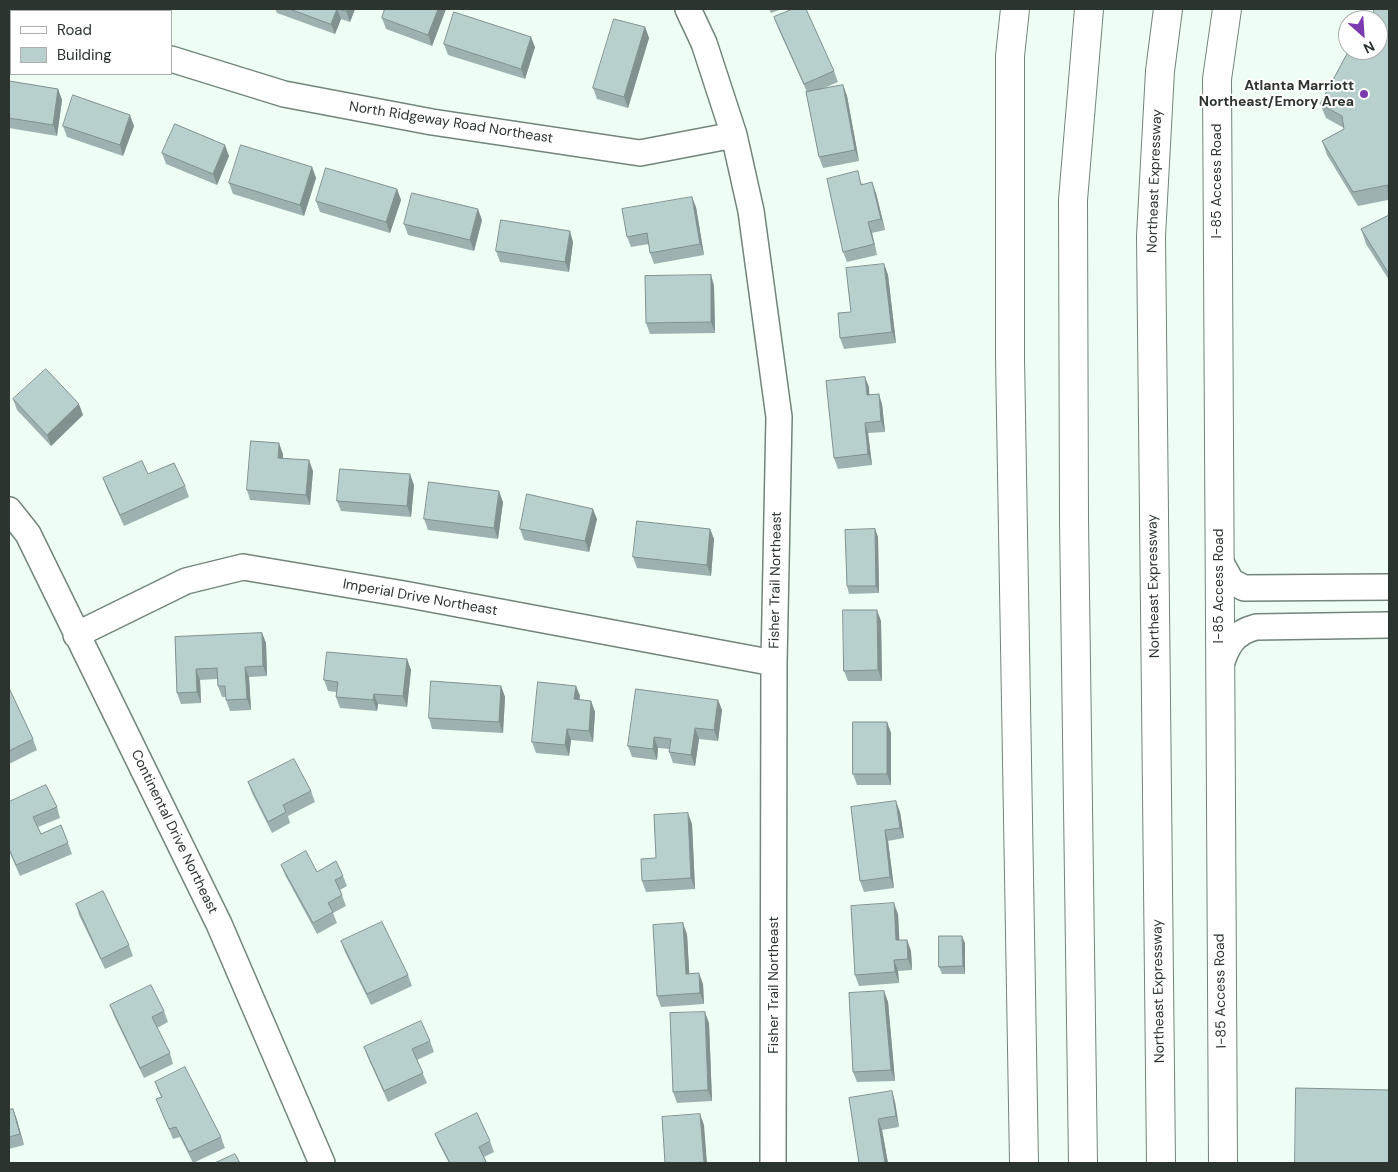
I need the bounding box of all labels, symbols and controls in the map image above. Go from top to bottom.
legend [10,10,172,75]
north arrow [1338,10,1388,60]
text: Road [57,20,92,40]
text: N [1361,37,1378,58]
text: Building [57,45,112,65]
place label: Atlanta Marriott Northeast/Emory Area [1199,78,1354,110]
marker: Atlanta Marriott Northeast/Emory Area [1358,88,1370,100]
street label: North Ridgeway Road Northeast [348,99,554,147]
street label: Northeast Expressway [1144,109,1166,253]
street label: I-85 Access Road [1209,124,1225,238]
street label: Fisher Trail Northeast [766,511,786,649]
street label: Northeast Expressway [1144,514,1164,658]
street label: I-85 Access Road [1211,529,1227,643]
street label: Imperial Drive Northeast [341,576,499,620]
street label: Continental Drive Northeast [127,747,221,917]
street label: Fisher Trail Northeast [766,916,782,1054]
street label: Northeast Expressway [1149,919,1169,1063]
street label: I-85 Access Road [1212,933,1230,1049]

